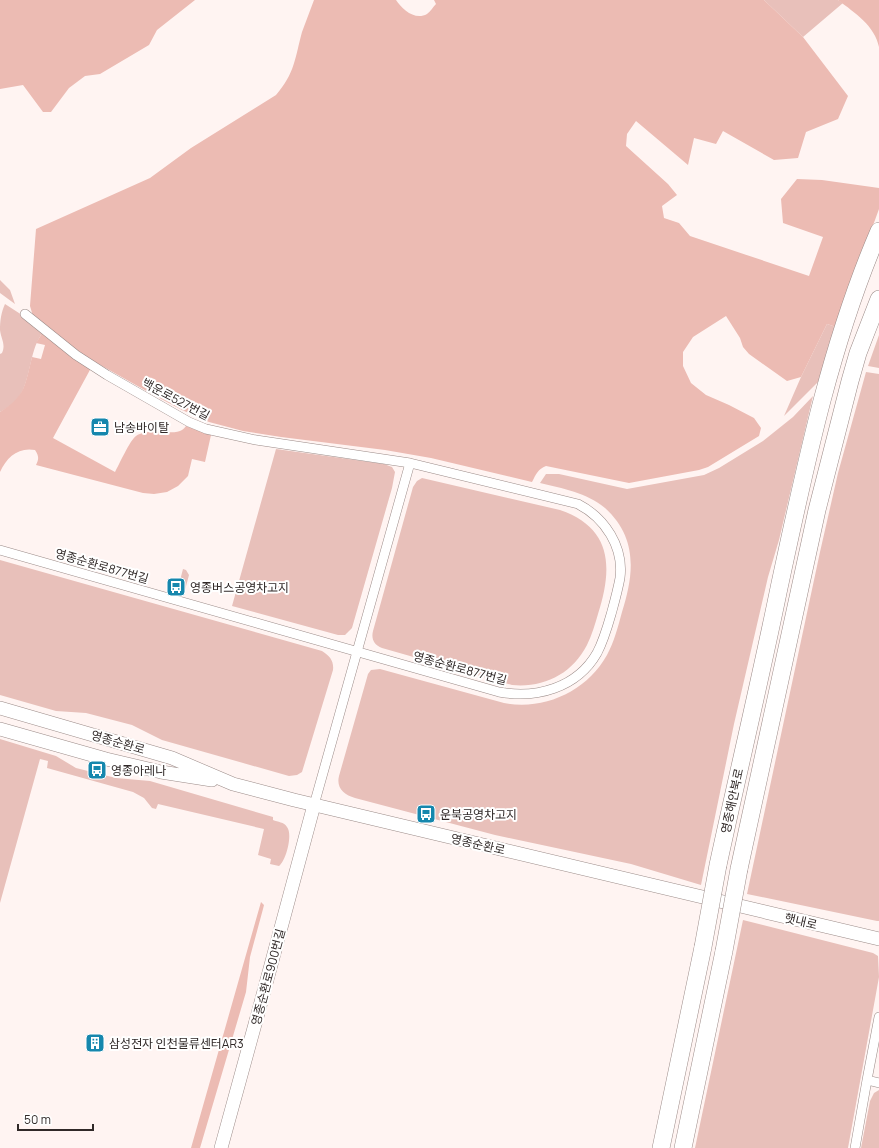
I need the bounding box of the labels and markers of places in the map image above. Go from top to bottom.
office icon: 남송바이탈 [89,416,111,438]
place label: 남송바이탈 [114,419,169,436]
bus stop icon: 영종버스공영차고지 [165,576,187,598]
place label: 영종버스공영차고지 [190,579,289,596]
bus stop icon: 영종아레나 [86,759,108,781]
place label: 영종아레나 [111,762,166,779]
bus stop icon: 운북공영차고지 [415,803,437,825]
place label: 운북공영차고지 [440,806,517,823]
building icon: 삼성전자 인천물류센터AR3 [84,1032,106,1054]
place label: 삼성전자 인천물류센터AR3 [109,1035,244,1052]

